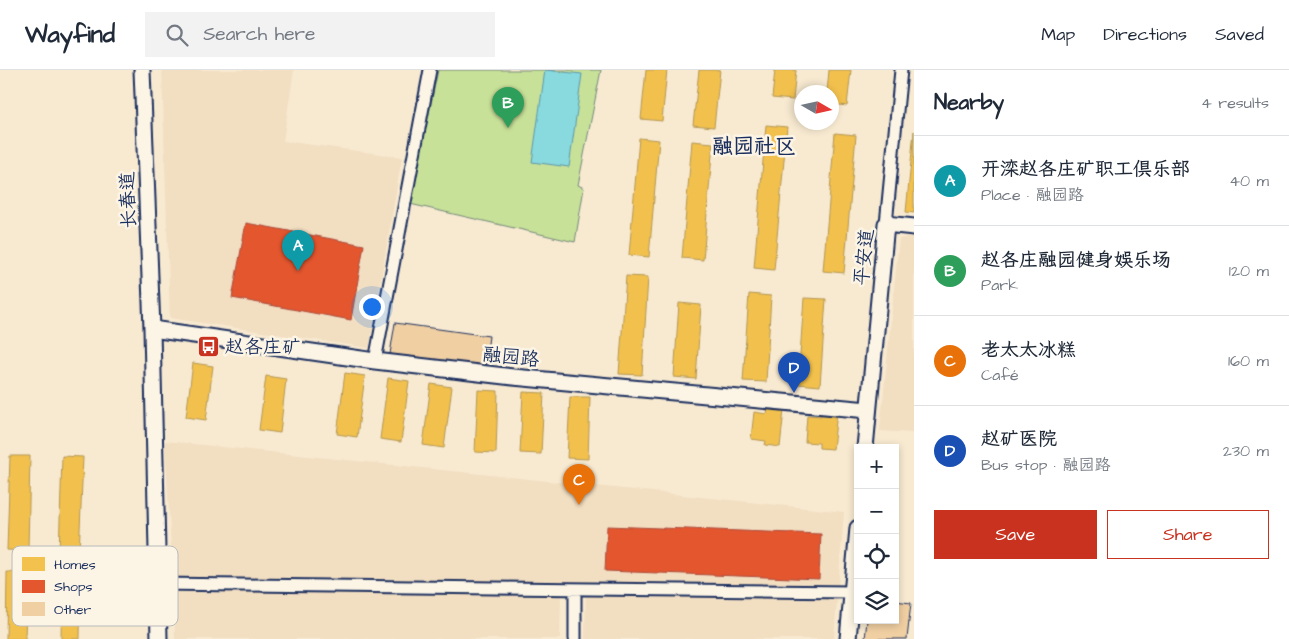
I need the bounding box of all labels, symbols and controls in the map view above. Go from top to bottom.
search box [145,12,495,57]
text: Wayfind [25,18,115,52]
icon: search [163,21,191,49]
text: Search here [203,21,315,48]
text: Map [1041,22,1075,47]
text: Directions [1103,22,1187,47]
text: Saved [1215,22,1264,47]
north arrow [794,85,839,130]
pin: B [492,87,524,128]
text: Nearby [934,88,1004,117]
text: 4 results [1201,92,1269,114]
district label: 融园社区 [712,132,796,161]
text: 开滦赵各庄矿职工俱乐部 [981,156,1190,183]
text: A [945,170,955,192]
text: 40 m [1229,170,1269,192]
street label: 长春道 [114,171,143,229]
text: Place · 融园路 [981,184,1084,206]
street label: 平安道 [848,227,881,287]
pin: A [282,230,314,271]
text: 赵各庄融园健身娱乐场 [981,247,1171,274]
text: B [944,260,956,282]
text: 120 m [1229,260,1269,282]
text: Park [981,274,1018,296]
your location [359,294,385,320]
bus stop icon: 赵各庄矿 [197,334,221,358]
place label: 赵各庄矿 [225,334,301,361]
text: 老太太冰糕 [981,337,1076,364]
street label: 融园路 [481,341,541,374]
text: C [944,350,956,372]
text: 160 m [1228,350,1269,372]
pin: D [778,352,810,393]
text: Café [981,364,1019,386]
text: 赵矿医院 [981,426,1057,453]
text: D [945,440,955,462]
text: 230 m [1223,440,1269,462]
map controls [854,444,899,624]
button: + [854,444,899,489]
text: Bus stop · 融园路 [981,454,1110,476]
pin: C [563,464,595,505]
button: − [854,489,899,534]
button: Save [934,510,1097,559]
button: Share [1107,510,1269,559]
button: locate [854,534,899,579]
legend [12,546,178,626]
text: Homes [54,555,96,575]
text: Shops [54,577,93,597]
button: layers [854,579,899,624]
text: Other [54,600,92,620]

